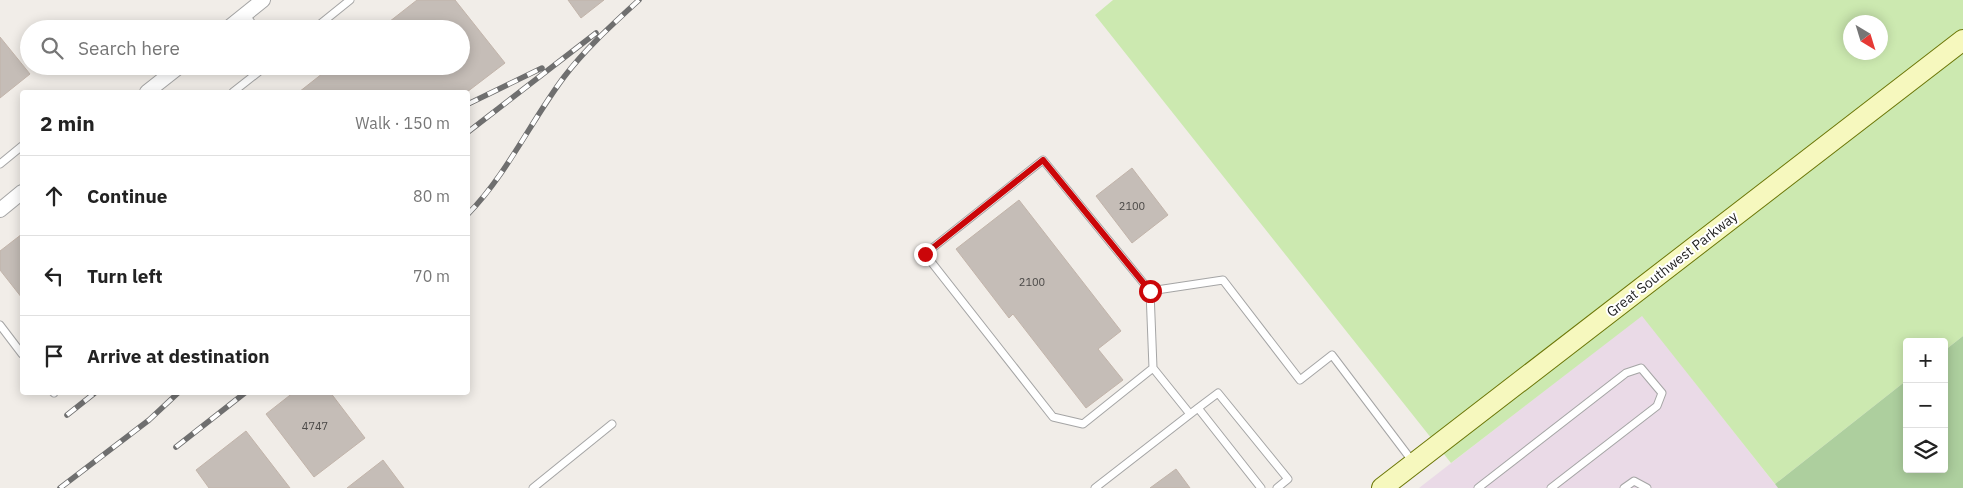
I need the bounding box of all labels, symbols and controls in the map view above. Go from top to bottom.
north arrow [1843,15,1888,60]
search box [20,20,470,75]
icon: search [38,34,66,62]
text: Search here [78,36,180,60]
text: 2 min [40,109,95,137]
text: Walk · 150 m [355,113,450,133]
icon: ahead [40,182,68,210]
text: Continue [87,184,167,208]
text: 80 m [413,186,450,206]
house number: 2100 [1119,199,1145,213]
street label: Great Southwest Parkway [1603,207,1741,321]
route end [914,243,937,266]
icon: left [40,262,68,290]
text: Turn left [87,264,163,288]
text: 70 m [413,266,450,286]
house number: 2100 [1019,275,1045,289]
route start [1139,280,1162,303]
map controls [1903,338,1948,473]
button: + [1903,338,1948,383]
icon: arrive [40,342,68,370]
text: Arrive at destination [87,344,270,368]
button: − [1903,383,1948,428]
house number: 4747 [302,419,328,433]
button: layers [1903,428,1948,473]

